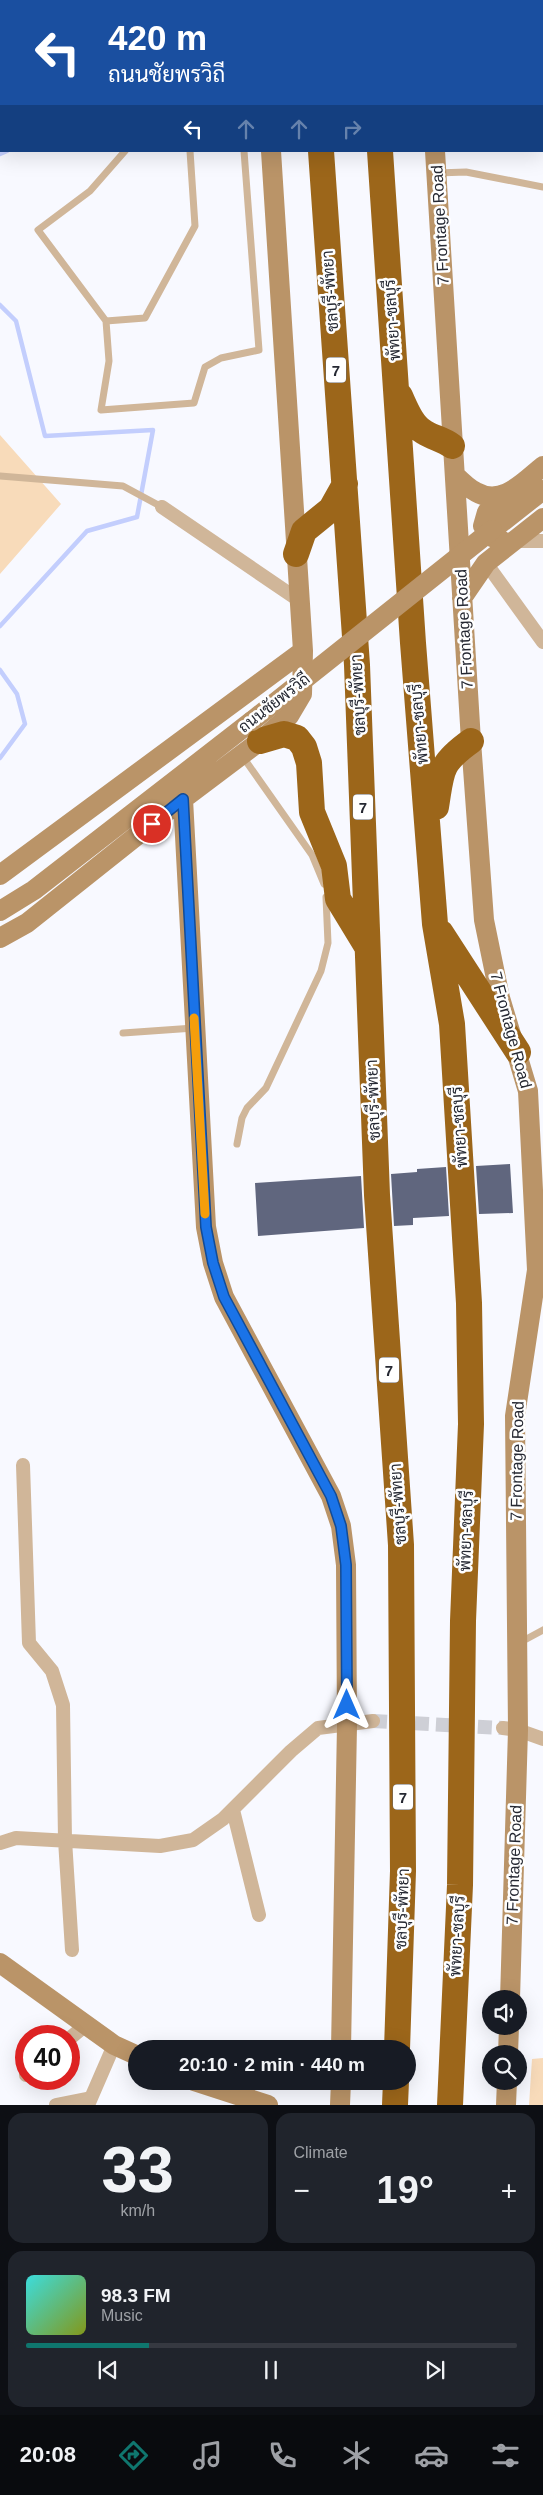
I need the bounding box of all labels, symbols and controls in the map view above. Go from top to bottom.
text: 420 m [108,18,207,57]
icon: left [25,20,90,85]
text: ถนนชัยพรวิถี [108,62,225,87]
icon: left [179,115,207,143]
icon: ahead [232,115,260,143]
icon: ahead [285,115,313,143]
icon: right [338,115,366,143]
street label: 7 Frontage Road [428,165,452,285]
street label: ชลบุรี-พัทยา [316,250,344,332]
street label: พัทยา-ชลบุรี [378,278,406,361]
road number: 7 [326,358,346,382]
street label: 7 Frontage Road [452,569,476,689]
street label: ชลบุรี-พัทยา [344,654,372,736]
street label: ถนนชัยพรวิถี [233,668,313,736]
street label: พัทยา-ชลบุรี [404,682,434,766]
road number: 7 [353,794,373,820]
pin [131,803,173,845]
icon: arrive [138,810,166,838]
street label: 7 Frontage Road [487,970,535,1090]
street label: ชลบุรี-พัทยา [360,1059,386,1141]
street label: พัทยา-ชลบุรี [445,1085,473,1168]
road number: 7 [379,1358,399,1382]
street label: 7 Frontage Road [507,1401,527,1521]
street label: ชลบุรี-พัทยา [384,1463,412,1545]
street label: พัทยา-ชลบุรี [453,1490,479,1572]
position arrow [320,1678,372,1730]
road number: 7 [393,1784,413,1810]
street label: 7 Frontage Road [503,1805,525,1925]
street label: ชลบุรี-พัทยา [389,1868,415,1950]
street label: พัทยา-ชลบุรี [443,1895,471,1977]
map controls [482,1990,527,2090]
button: sound [482,1990,527,2035]
speed limit sign: 40 [15,2025,80,2090]
button: search [482,2045,527,2090]
text: 20:10 · 2 min · 440 m [179,2054,365,2075]
text: 33 [102,2133,174,2206]
text: Climate [294,2144,348,2161]
text: 19° [377,2169,434,2211]
text: − [294,2175,310,2206]
text: + [501,2175,517,2206]
text: km/h [120,2202,155,2219]
text: 98.3 FM [101,2285,171,2306]
text: Music [101,2307,143,2324]
icon: previous [94,2356,122,2384]
icon: pause [257,2356,285,2384]
icon: next [421,2356,449,2384]
icon: directions [116,2438,151,2473]
icon: music [190,2438,225,2473]
icon: phone [265,2438,300,2473]
icon: climate [339,2438,374,2473]
icon: car [414,2438,449,2473]
icon: filters [488,2438,523,2473]
text: 20:08 [20,2442,76,2467]

